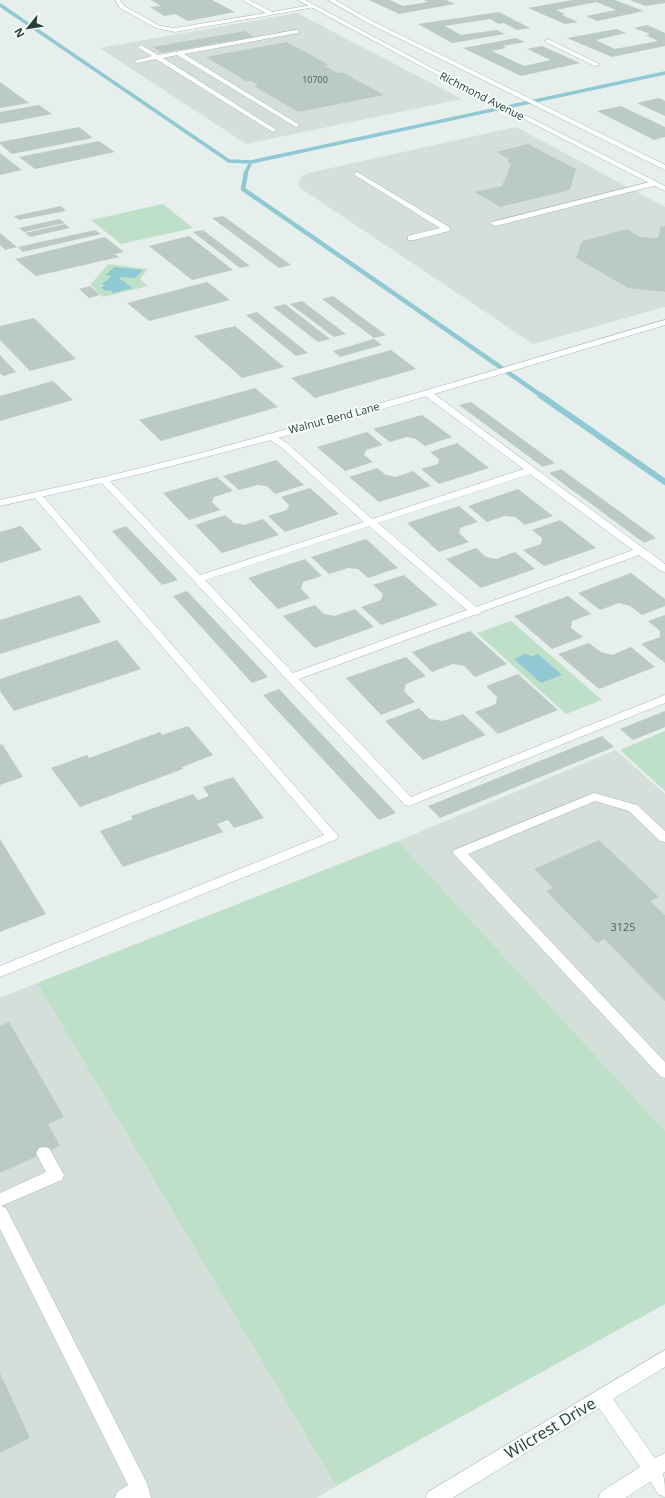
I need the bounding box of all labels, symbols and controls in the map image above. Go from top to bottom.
north arrow [8,8,48,48]
text: N [10,26,28,41]
street label: Richmond Avenue [437,68,527,123]
house number: 10700 [302,73,328,86]
street label: Walnut Bend Lane [287,398,381,437]
house number: 3125 [610,919,636,934]
street label: Wilcrest Drive [500,1392,600,1464]

